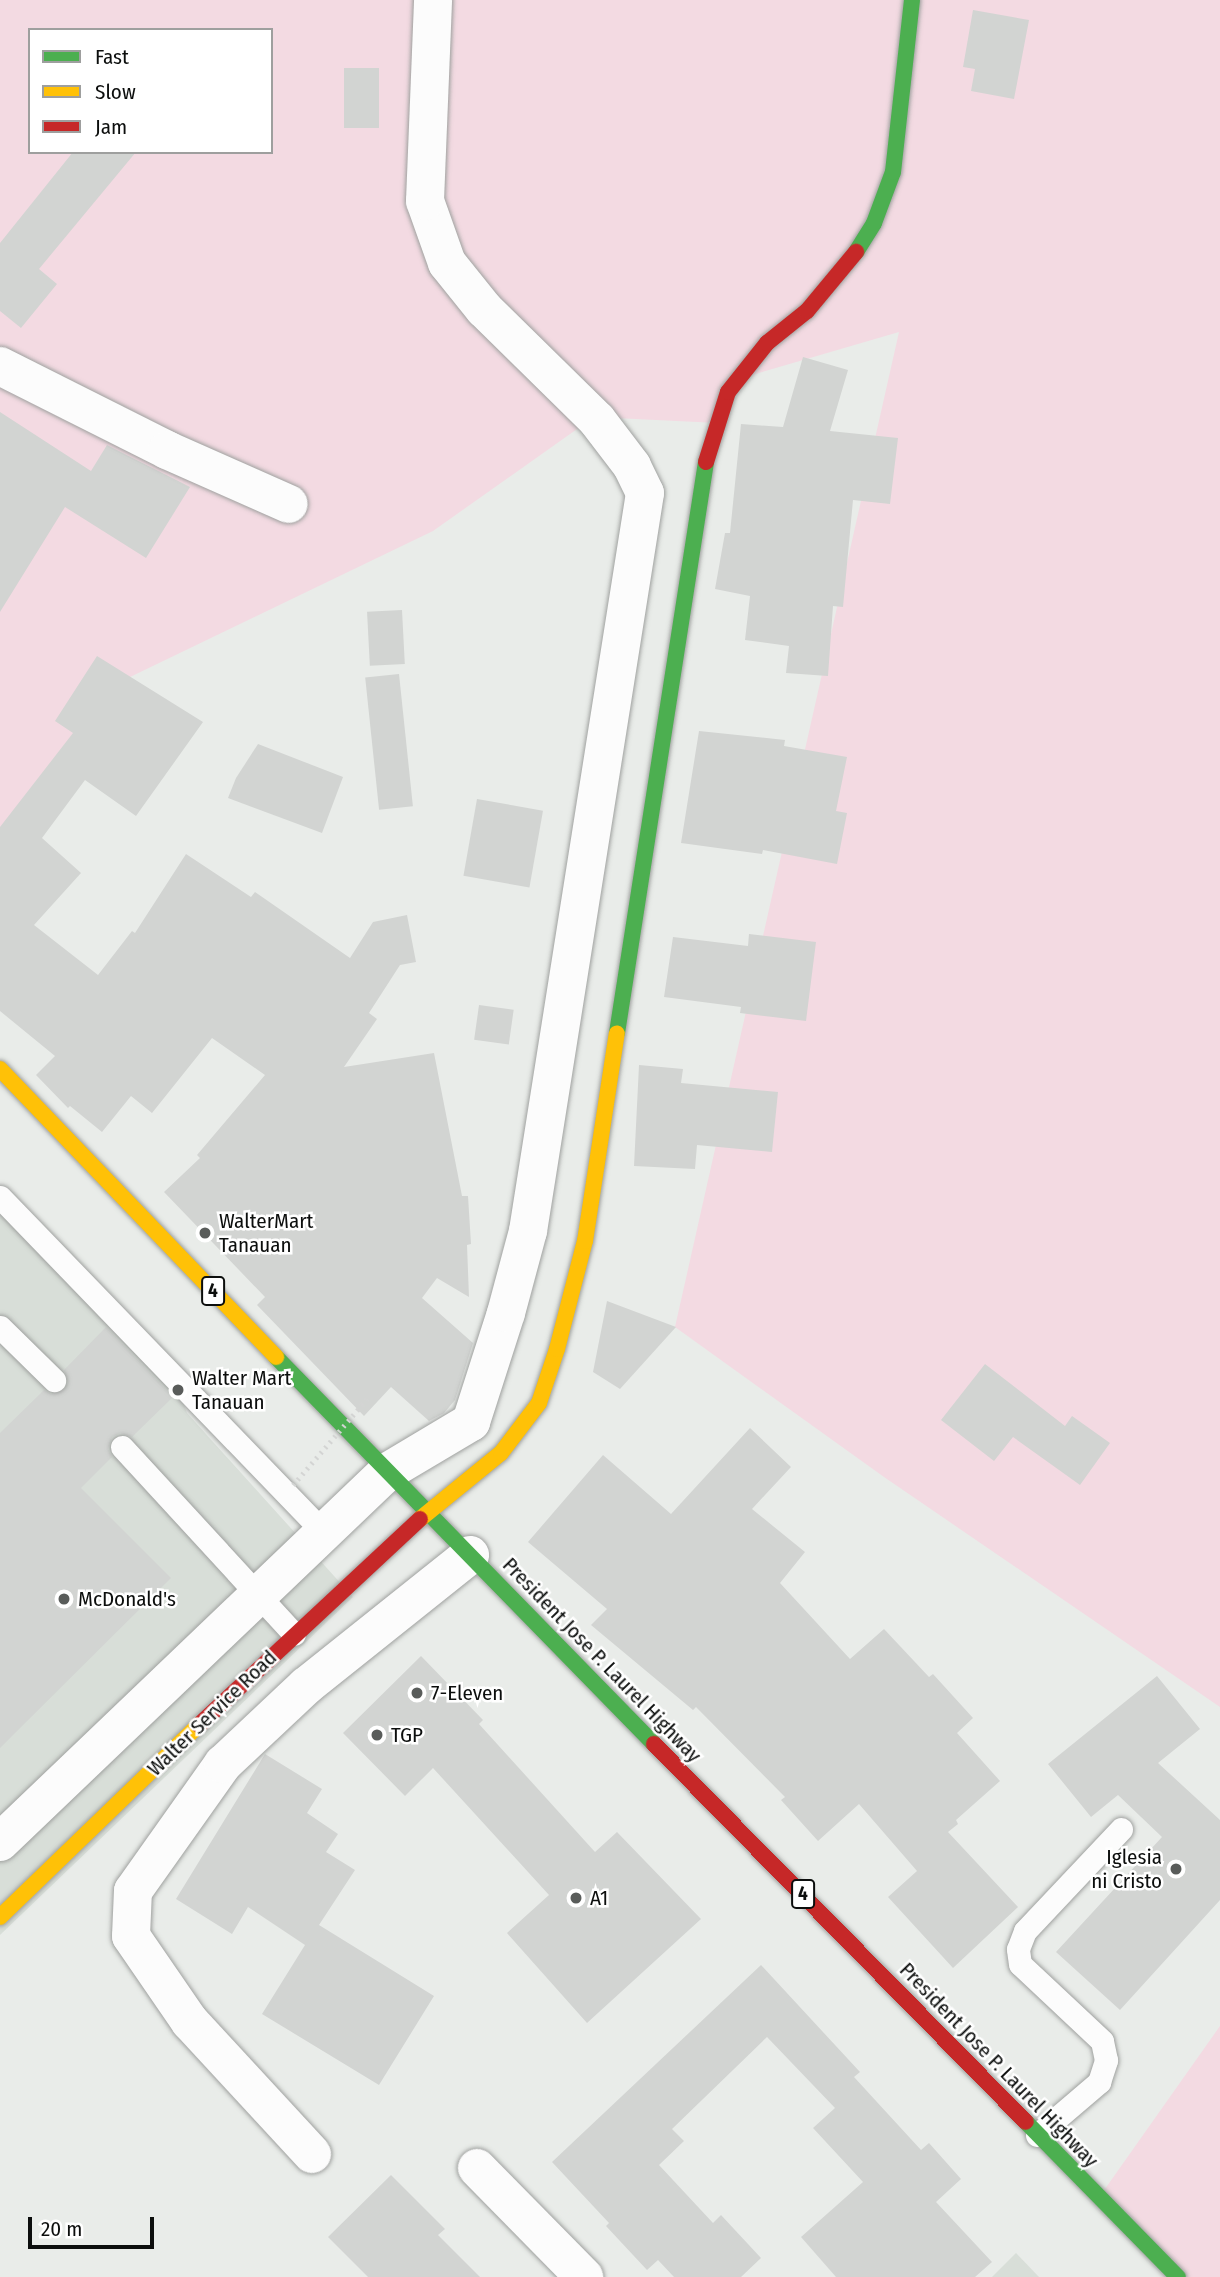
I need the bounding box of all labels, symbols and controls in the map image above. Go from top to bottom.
legend [28,28,273,154]
text: Fast [95,44,129,70]
text: Slow [95,79,136,105]
text: Jam [95,114,127,140]
place label: WalterMart Tanauan [219,1208,313,1258]
marker: WalterMart Tanauan [197,1225,213,1241]
road number: 4 [201,1275,225,1306]
place label: Walter Mart Tanauan [192,1365,291,1415]
marker: Walter Mart Tanauan [170,1382,186,1398]
street label: President Jose P. Laurel Highway [497,1552,707,1768]
place label: McDonald's [78,1586,176,1612]
marker: McDonald's [56,1591,72,1607]
street label: Walter Service Road [142,1645,282,1781]
place label: 7-Eleven [431,1680,503,1706]
marker: 7-Eleven [409,1685,425,1701]
place label: TGP [391,1722,423,1748]
marker: TGP [369,1727,385,1743]
place label: Iglesia ni Cristo [1091,1844,1162,1894]
marker: Iglesia ni Cristo [1168,1861,1184,1877]
road number: 4 [791,1878,815,1910]
place label: A1 [590,1885,608,1911]
marker: A1 [568,1890,584,1906]
street label: President Jose P. Laurel Highway [894,1957,1104,2173]
scale bar [32,2204,158,2248]
text: 20 m [41,2216,82,2242]

